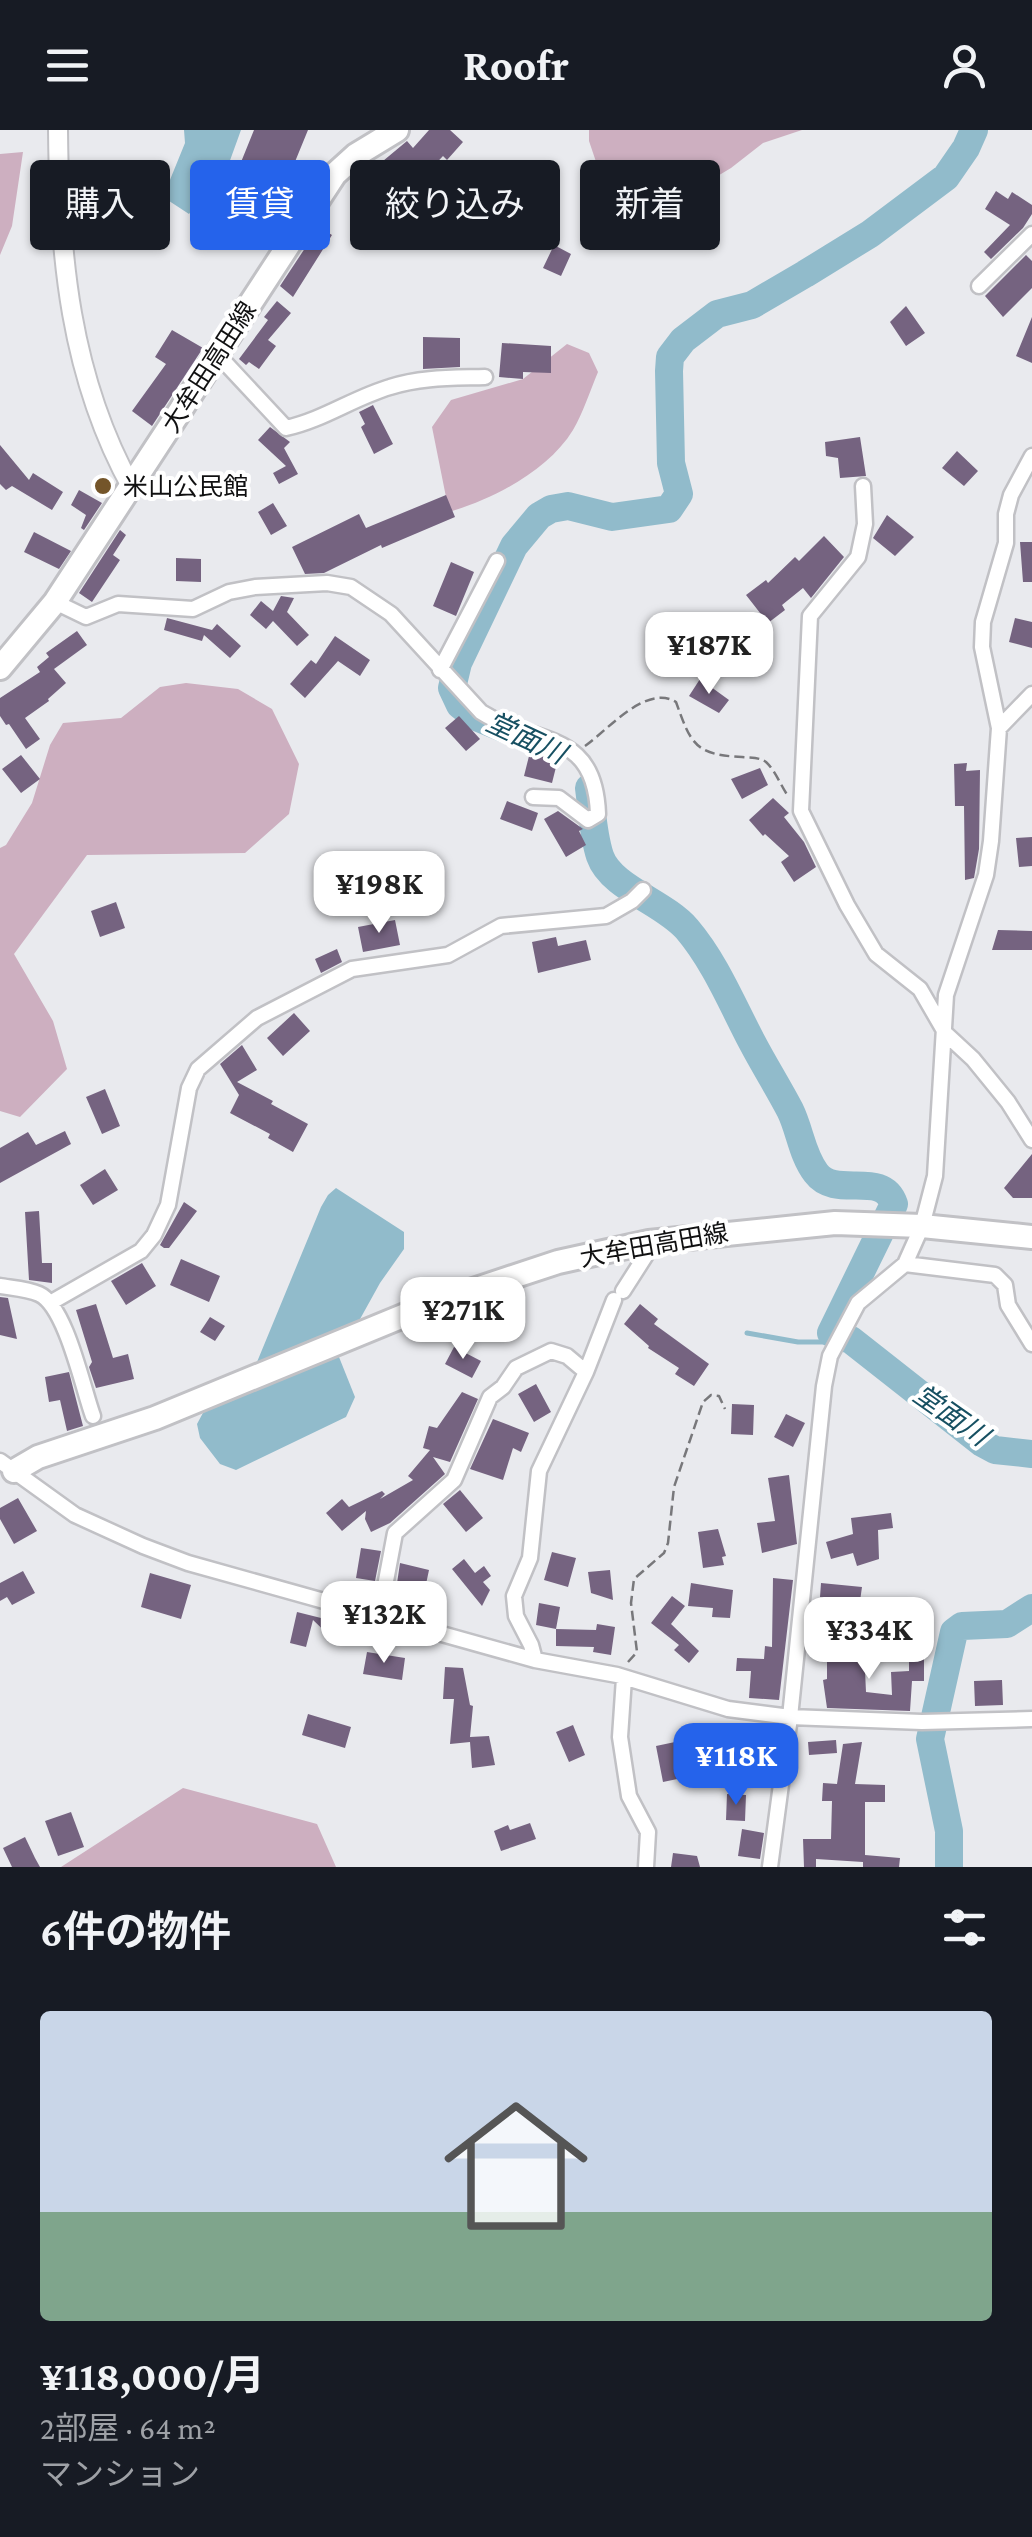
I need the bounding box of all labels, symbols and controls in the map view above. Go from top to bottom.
icon: menu [40,38,95,93]
icon: person [937,38,992,93]
text: Roofr [463,40,569,90]
chip: 購入 [30,160,170,250]
chip: 賃貸 [190,160,330,250]
chip: 絞り込み [350,160,560,250]
chip: 新着 [580,160,720,250]
street label: 大牟田高田線 [157,297,261,437]
place label: 米山公民館 [123,473,248,500]
marker: 米山公民館 [92,475,114,497]
pin: ¥187K [639,612,779,697]
text: ¥187K [667,626,751,662]
water label: 堂面川 [481,706,573,771]
pin: ¥198K [309,851,449,936]
text: ¥198K [336,865,422,901]
street label: 大牟田高田線 [578,1219,730,1271]
pin: ¥271K [393,1277,533,1362]
text: ¥271K [422,1291,504,1327]
water label: 堂面川 [908,1378,997,1454]
pin: ¥132K [314,1581,454,1666]
text: ¥132K [343,1595,425,1631]
pin: ¥334K [799,1597,939,1682]
text: ¥334K [826,1611,912,1647]
pin: ¥118K [666,1723,806,1808]
text: ¥118K [695,1737,777,1773]
icon: filters [937,1900,992,1955]
text: 6件の物件 [40,1908,231,1955]
icon: home [426,2076,606,2256]
text: ¥118,000/月 [40,2352,265,2399]
text: 2部屋 · 64 m² [40,2410,216,2446]
text: マンション [40,2456,200,2492]

